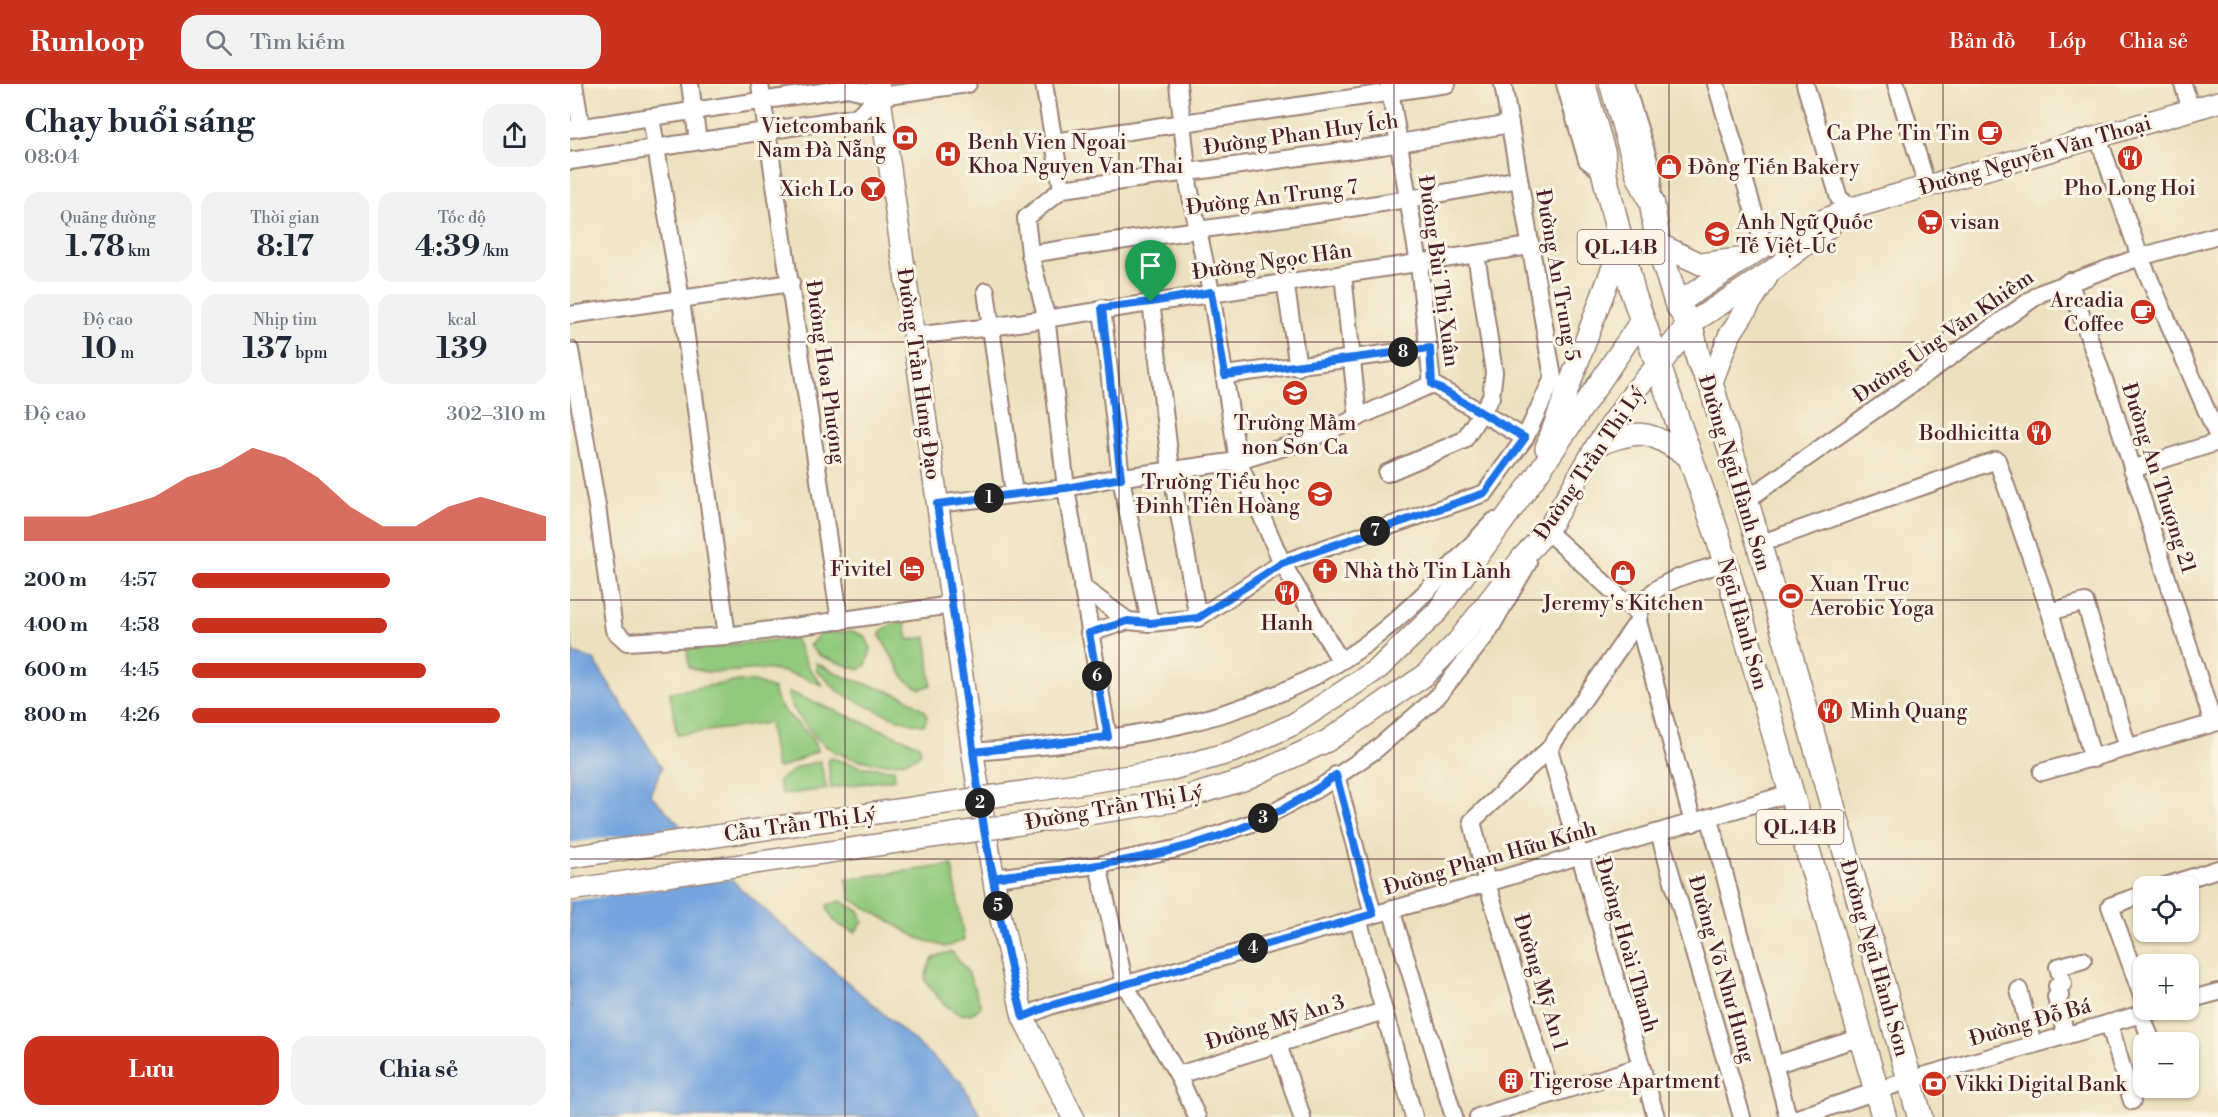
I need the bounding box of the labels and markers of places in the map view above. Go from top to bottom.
place label: Vietcombank Nam Đà Nẵng [757,114,887,164]
cafe icon: Ca Phe Tin Tin [1975,118,2005,148]
place label: Ca Phe Tin Tin [1826,121,1970,147]
bank icon: Vietcombank Nam Đà Nẵng [890,123,920,153]
place label: Benh Vien Ngoai Khoa Nguyen Van Thai [967,130,1184,180]
hospital icon: Benh Vien Ngoai Khoa Nguyen Van Thai [933,139,963,169]
restaurant icon: Pho Long Hoi [2115,143,2145,173]
shop icon: Đồng Tiến Bakery [1654,152,1684,182]
place label: Đồng Tiến Bakery [1688,155,1860,181]
bar icon: Xich Lo [858,174,888,204]
place label: Pho Long Hoi [2064,176,2196,202]
place label: Xich Lo [779,177,854,203]
supermarket icon: visan [1915,207,1945,237]
place label: Anh Ngữ Quốc Tế Việt-Úc [1735,210,1873,260]
place label: visan [1949,210,2000,236]
school or university icon: Anh Ngữ Quốc Tế Việt-Úc [1702,219,1732,249]
pin [1125,240,1176,302]
place label: Arcadia Coffee [2049,288,2124,338]
cafe icon: Arcadia Coffee [2128,297,2158,327]
pin: 8 [1388,337,1418,367]
school or university icon: Trường Mầm non Sơn Ca [1280,378,1310,408]
place label: Trường Mầm non Sơn Ca [1234,411,1356,461]
restaurant icon: Bodhicitta [2024,418,2054,448]
place label: Bodhicitta [1918,421,2020,447]
place label: Trường Tiểu học Đinh Tiên Hoàng [1136,470,1300,520]
school or university icon: Trường Tiểu học Đinh Tiên Hoàng [1305,479,1335,509]
pin: 1 [974,483,1004,513]
pin: 7 [1360,516,1390,546]
hotel icon: Fivitel [897,554,927,584]
church icon: Nhà thờ Tin Lành [1310,556,1340,586]
place label: Fivitel [830,557,892,583]
shop icon: Jeremy's Kitchen [1608,558,1638,588]
place label: Nhà thờ Tin Lành [1344,559,1512,585]
place label: Xuan Truc Aerobic Yoga [1809,572,1935,622]
restaurant icon: Hanh [1272,578,1302,608]
sports icon: Xuan Truc Aerobic Yoga [1776,581,1806,611]
place label: Jeremy's Kitchen [1541,591,1704,617]
place label: Hanh [1261,611,1314,637]
pin: 6 [1082,661,1112,691]
restaurant icon: Minh Quang [1815,696,1845,726]
place label: Minh Quang [1850,699,1967,725]
pin: 2 [965,788,995,818]
pin: 3 [1248,803,1278,833]
pin: 5 [983,891,1013,921]
pin: 4 [1238,933,1268,963]
building icon: Tigerose Apartment [1496,1066,1526,1096]
place label: Tigerose Apartment [1530,1069,1721,1095]
bank icon: Vikki Digital Bank [1919,1069,1949,1099]
place label: Vikki Digital Bank [1953,1072,2128,1098]

